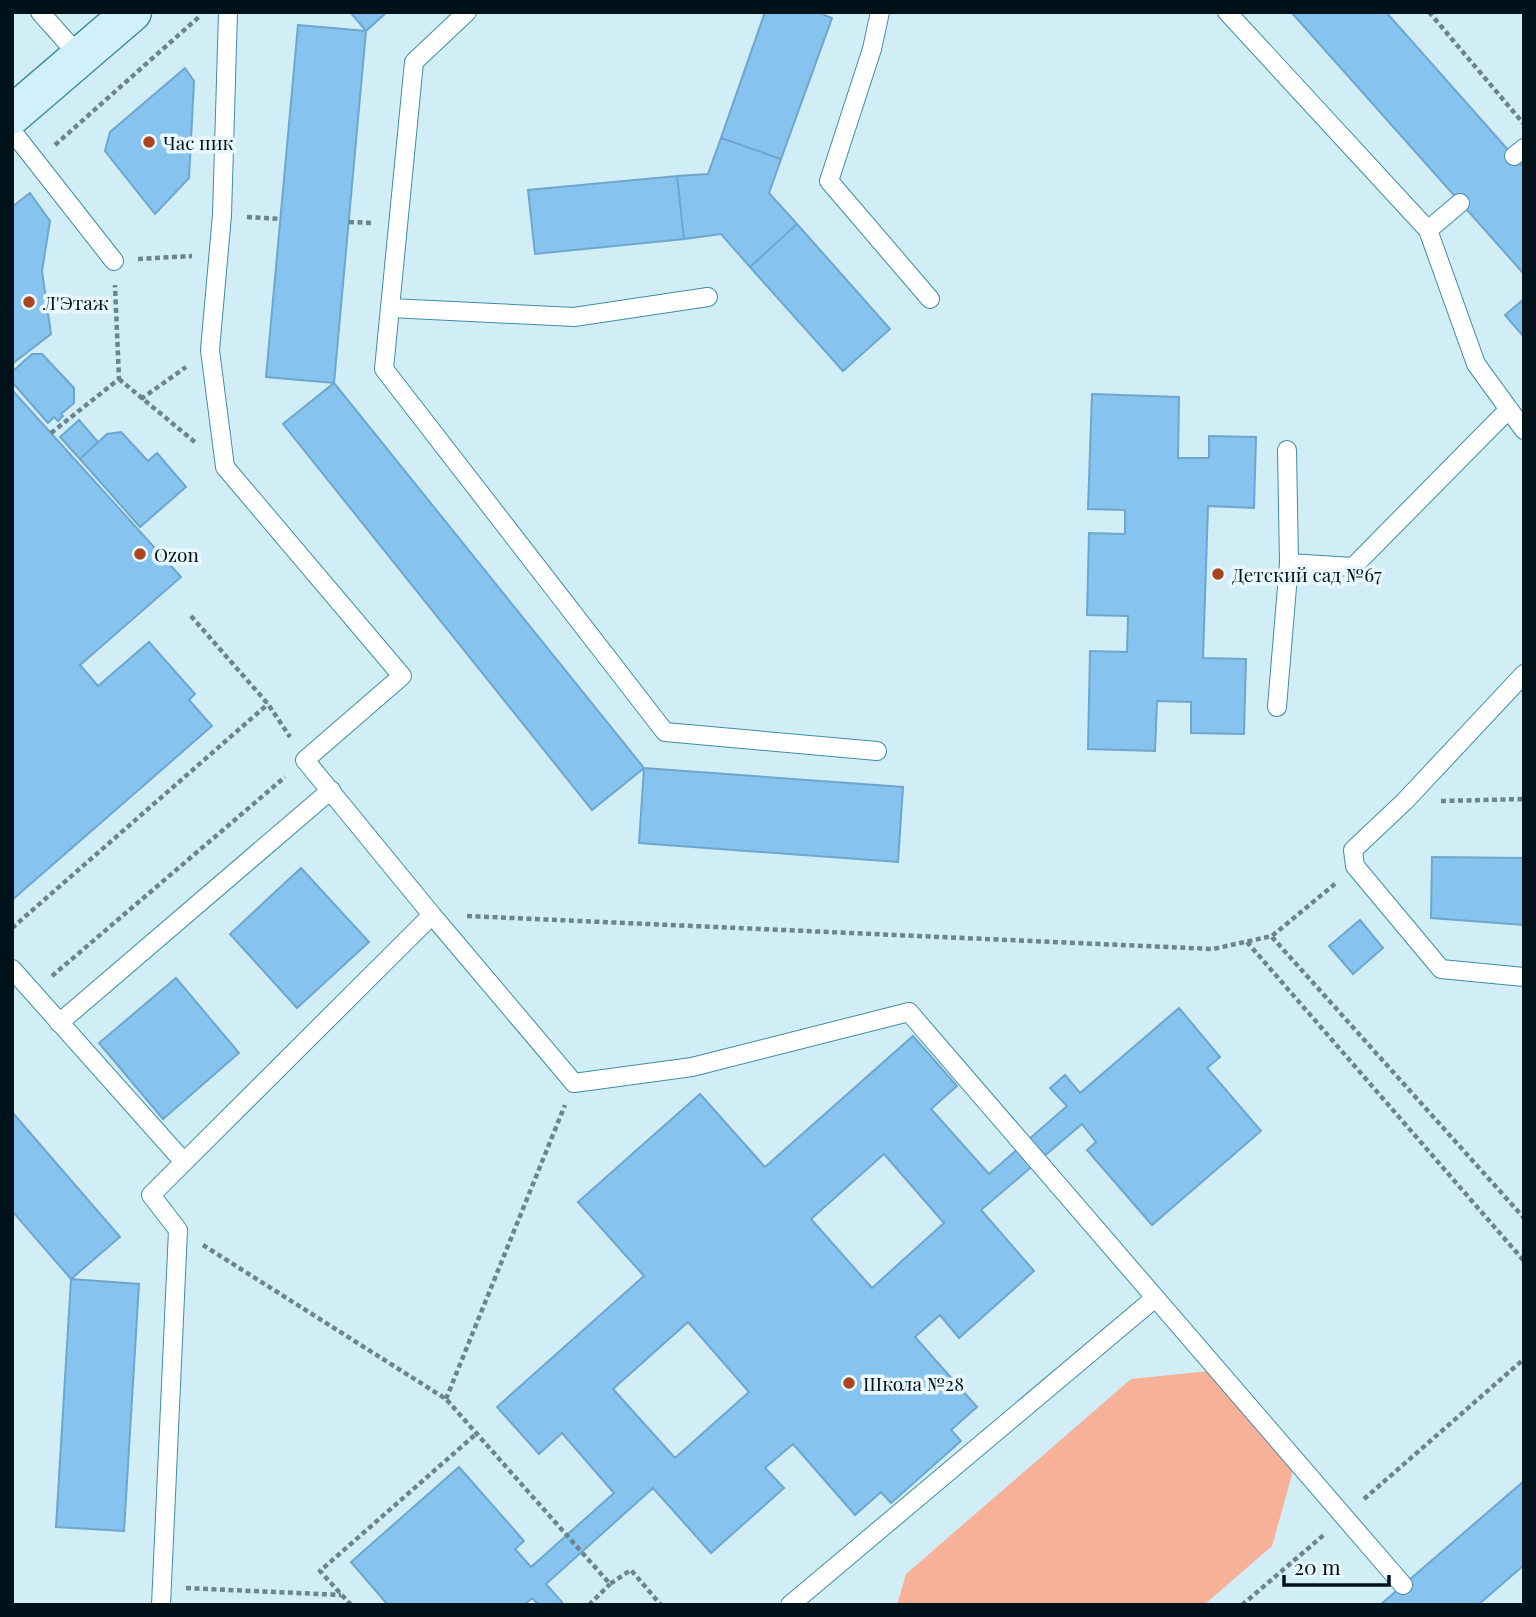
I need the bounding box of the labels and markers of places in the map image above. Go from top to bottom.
place label: Час пик [163,129,234,155]
marker: Час пик [141,134,157,150]
place label: Л'Этаж [42,289,109,315]
marker: Л'Этаж [21,294,37,310]
place label: Ozon [154,541,200,567]
marker: Ozon [132,546,148,562]
place label: Детский сад №67 [1232,561,1382,587]
marker: Детский сад №67 [1210,566,1226,582]
place label: Школа №28 [863,1370,964,1396]
marker: Школа №28 [841,1375,857,1391]

